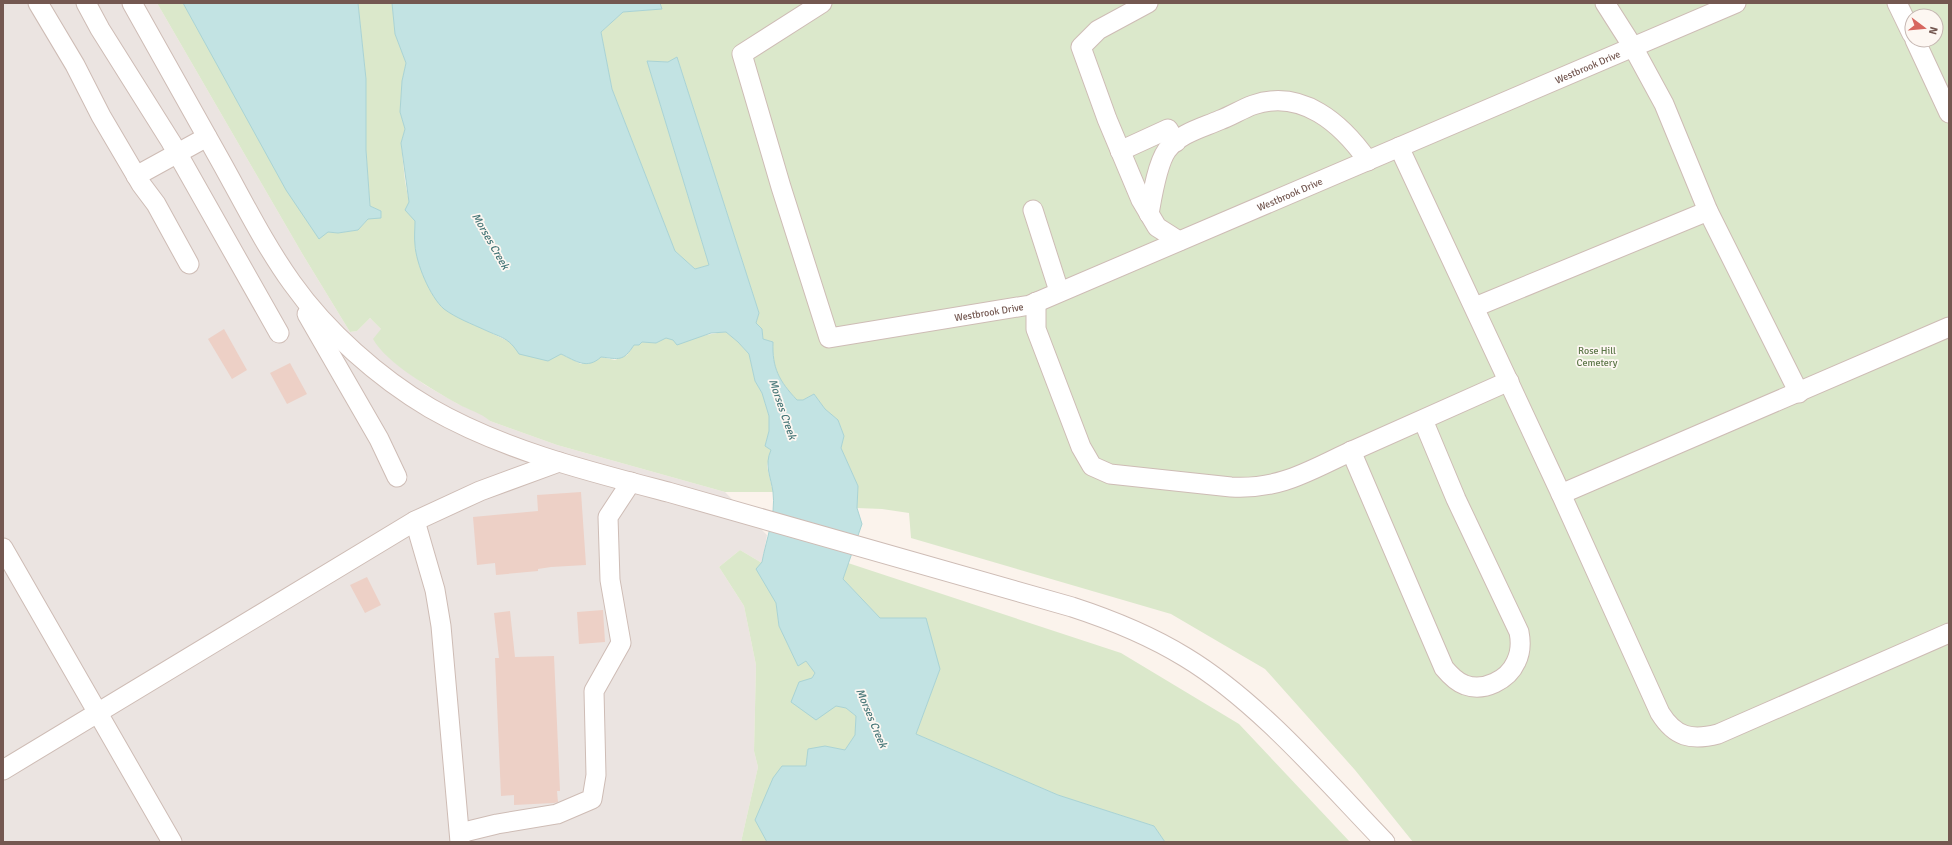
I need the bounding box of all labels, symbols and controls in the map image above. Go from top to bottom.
north arrow [1904,8,1944,48]
text: N [1926,25,1940,36]
street label: Westbrook Drive [1553,48,1622,87]
street label: Westbrook Drive [1256,176,1324,214]
water label: Morses Creek [469,211,513,273]
street label: Westbrook Drive [954,301,1025,324]
park label: Rose Hill Cemetery [1577,345,1618,369]
water label: Morses Creek [766,377,799,443]
water label: Morses Creek [853,687,890,751]

